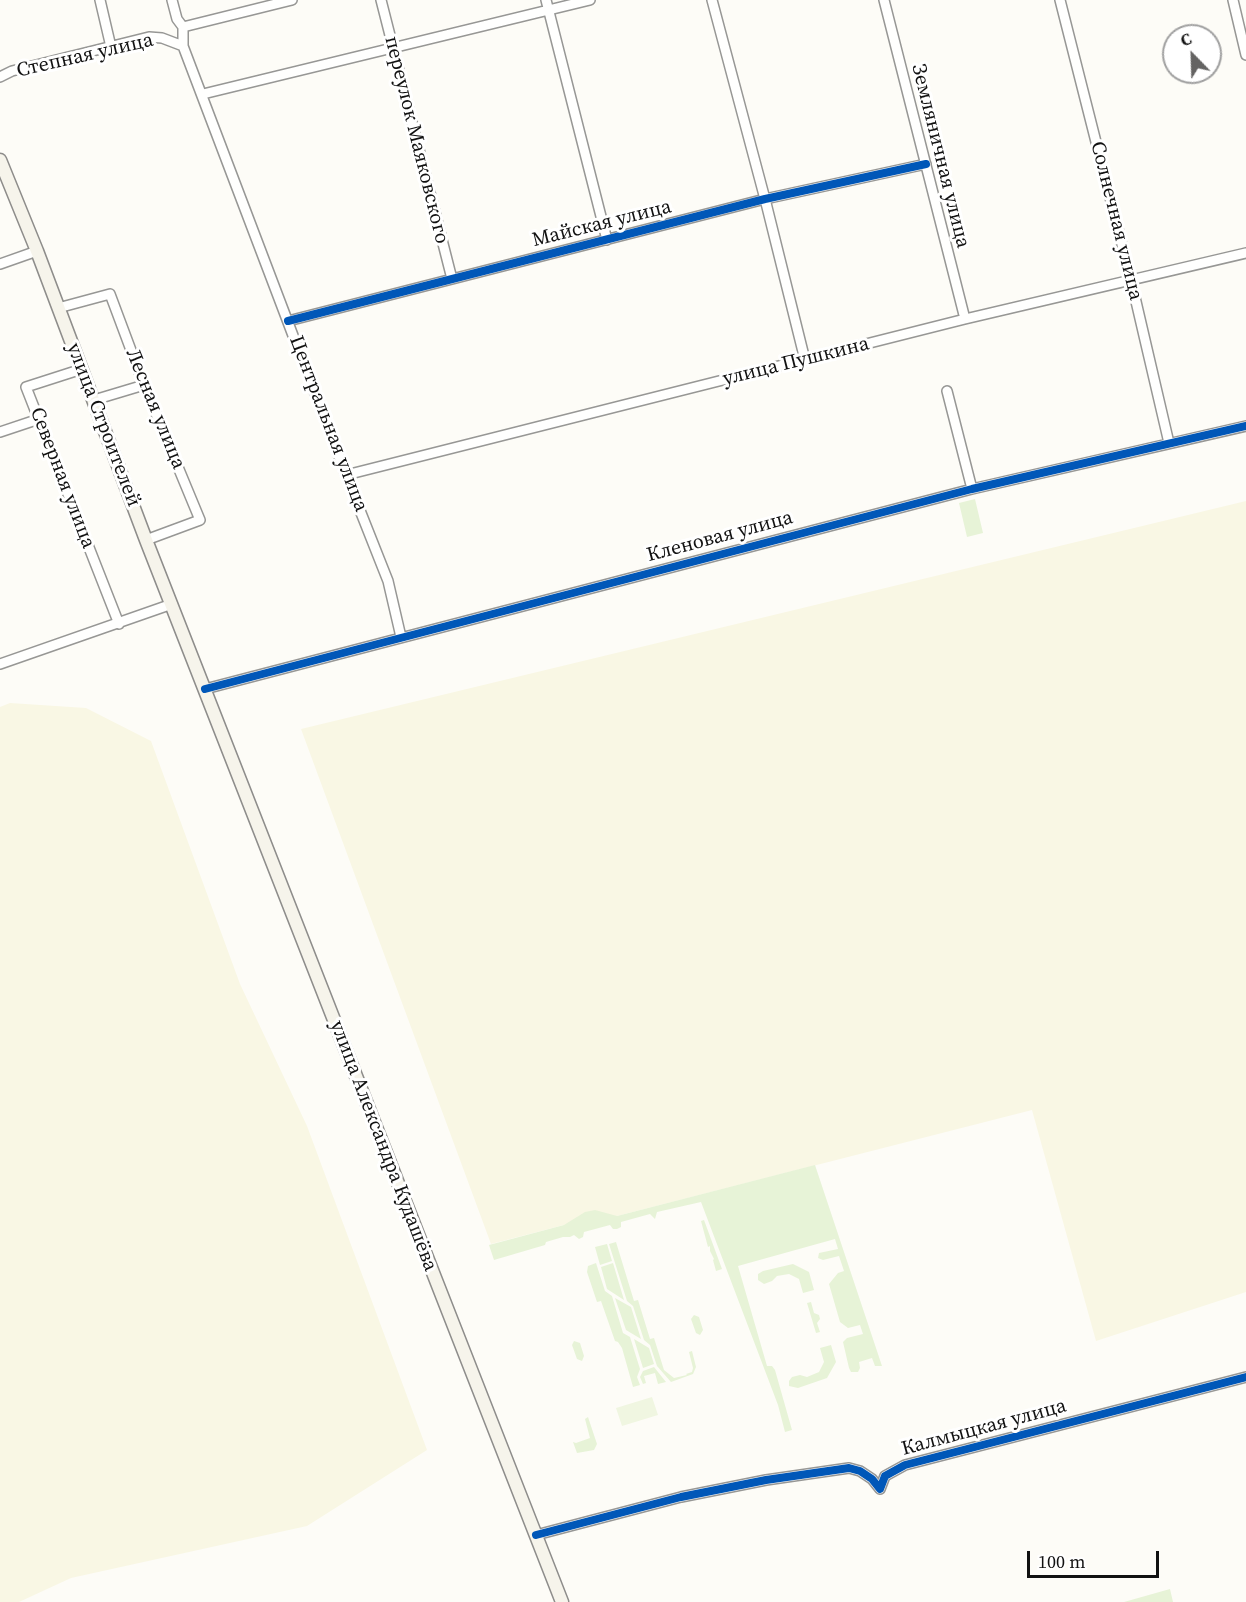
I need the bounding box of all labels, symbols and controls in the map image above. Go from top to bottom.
north arrow [1162,24,1222,84]
text: С [1177,27,1195,51]
street label: Степная улица [14,29,156,83]
street label: переулок Маяковского [379,34,453,246]
street label: Земляничная улица [905,61,975,251]
street label: Солнечная улица [1085,139,1147,303]
street label: Майская улица [530,195,674,253]
street label: улица Пушкина [720,332,872,392]
street label: Центральная улица [283,333,373,515]
street label: улица Строителей [61,340,145,510]
street label: Лесная улица [120,345,190,473]
street label: Северная улица [24,404,100,552]
street label: Кленовая улица [644,506,796,568]
street label: улица Александра Кудашёва [324,1017,442,1275]
street label: Калмыцкая улица [899,1394,1069,1462]
scale bar [1030,1539,1162,1577]
text: 100 m [1038,1549,1085,1574]

